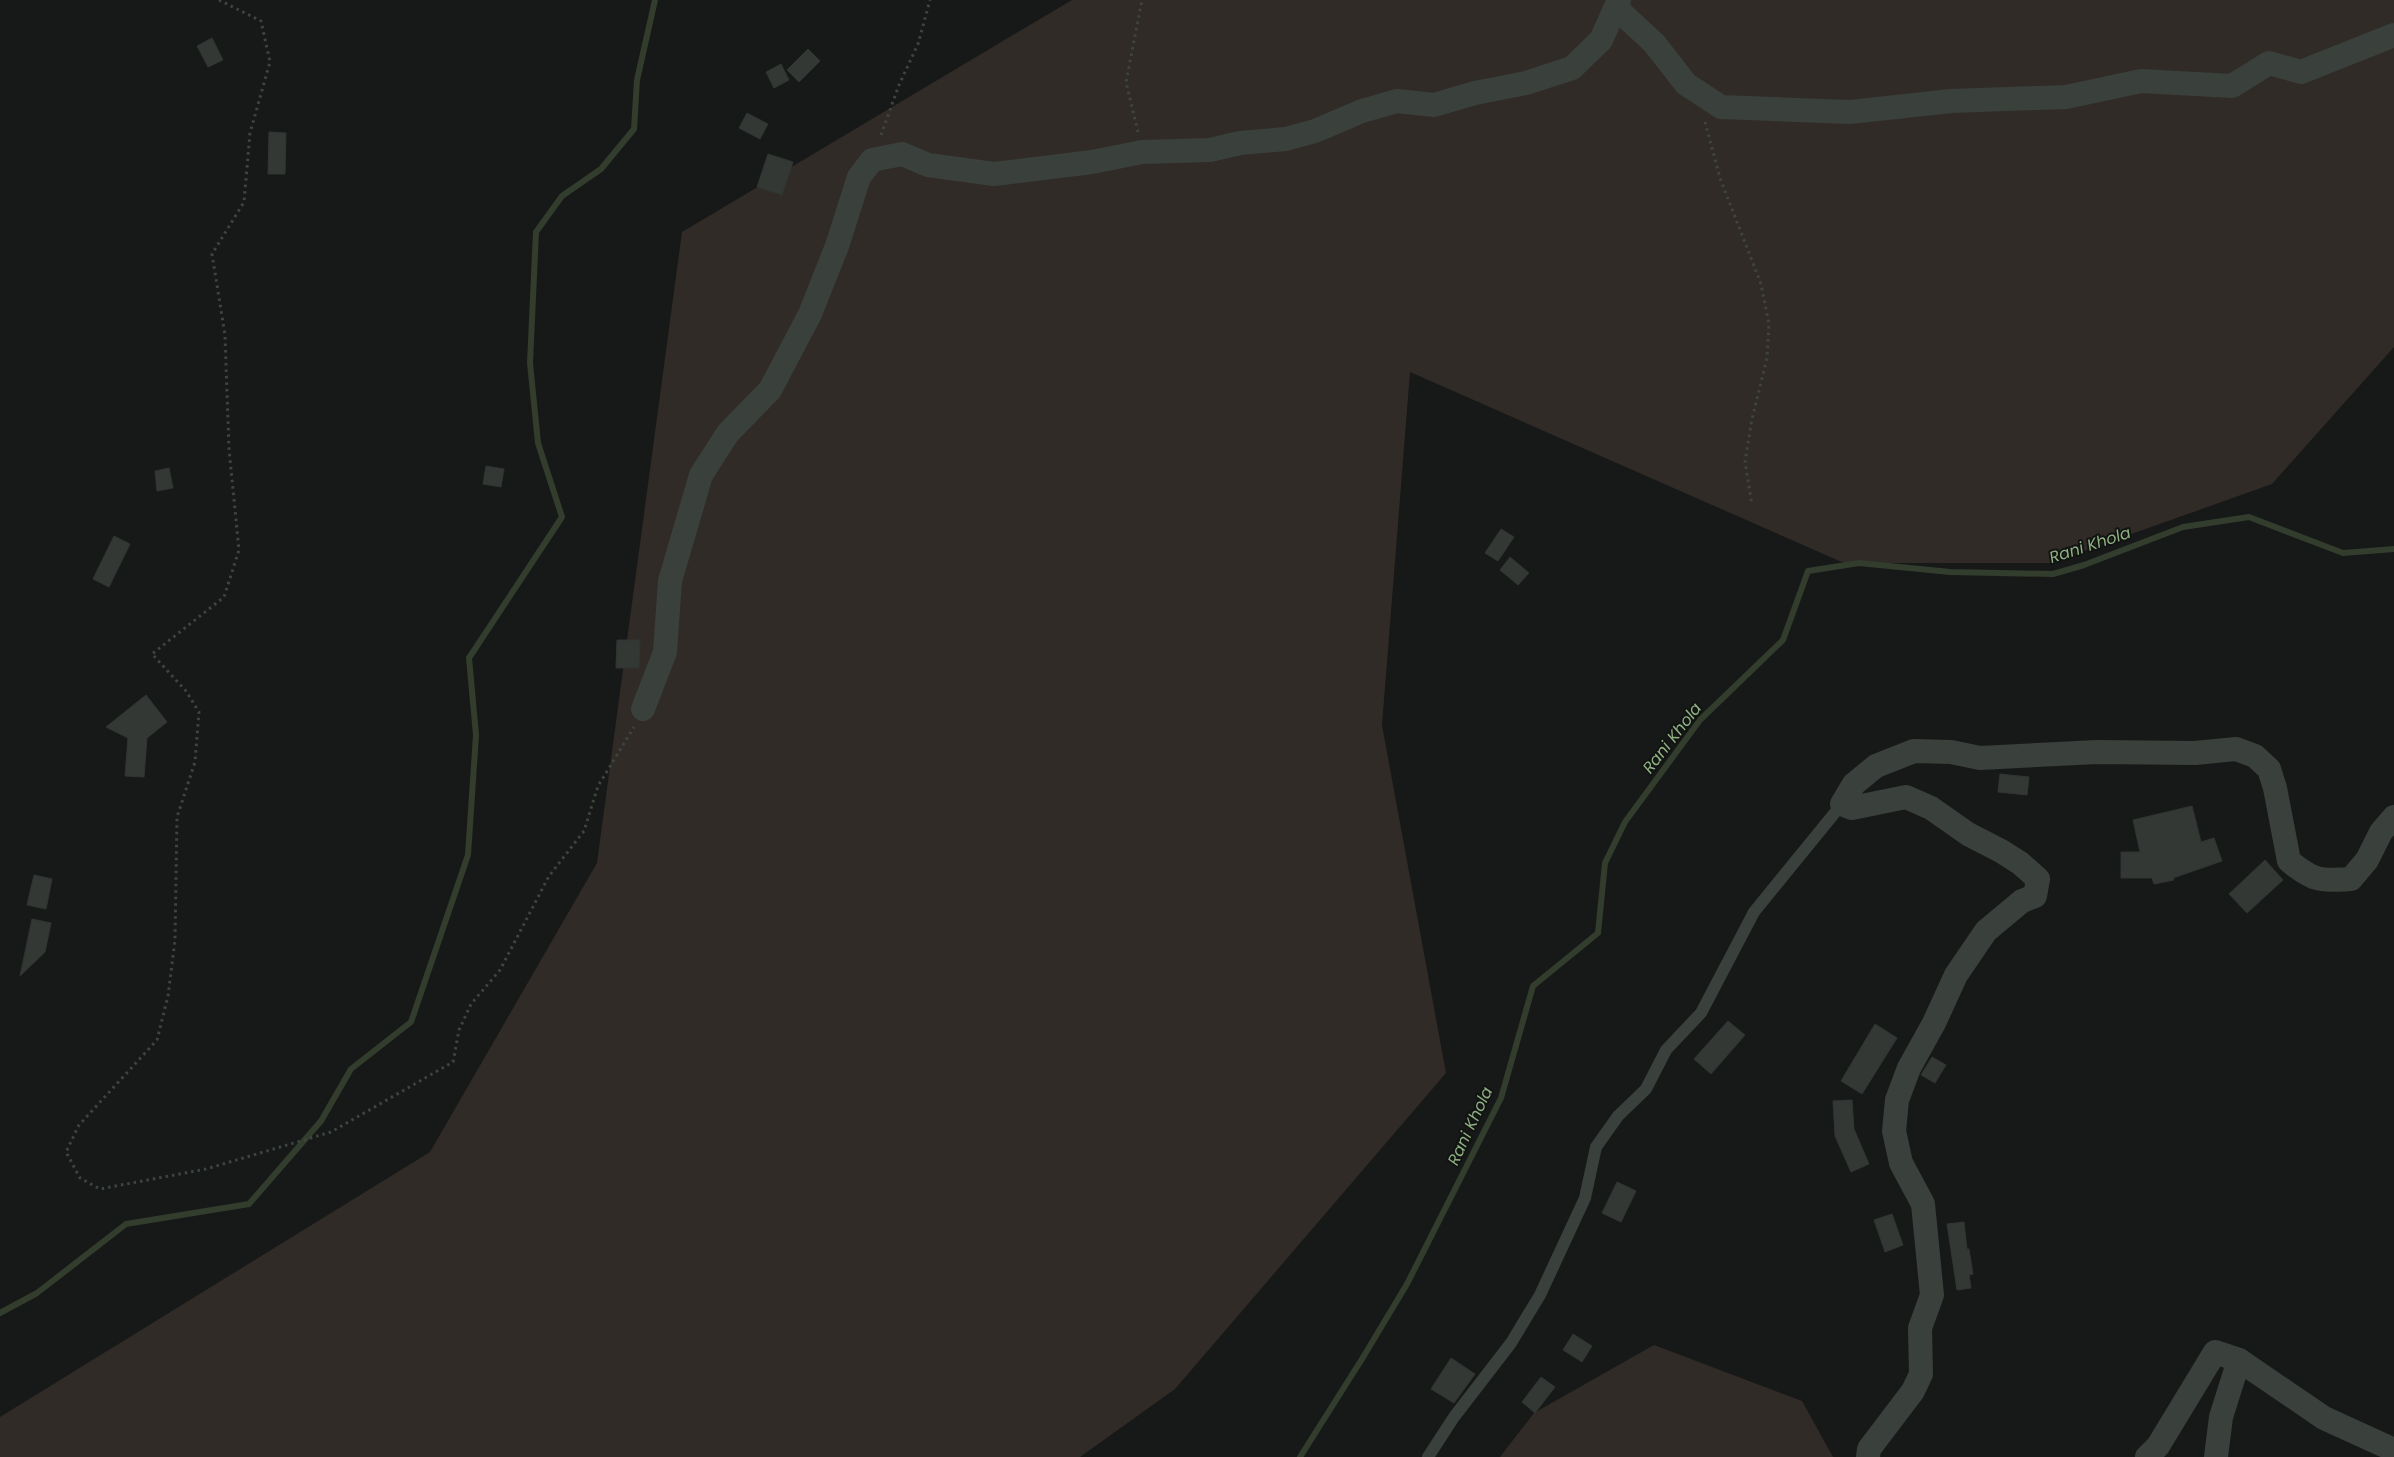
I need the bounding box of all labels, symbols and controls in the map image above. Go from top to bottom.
water label: Rani Khola [2046,521,2134,569]
water label: Rani Khola [1637,698,1707,778]
water label: Rani Khola [1442,1083,1498,1169]

